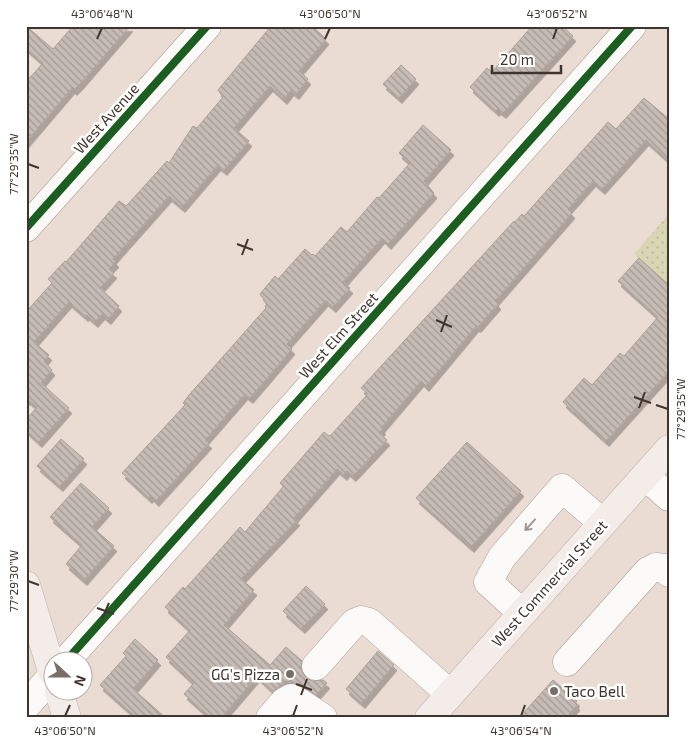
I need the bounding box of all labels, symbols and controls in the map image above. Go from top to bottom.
text: 43°06'48"N [71,6,133,20]
text: 43°06'50"N [299,6,361,20]
text: 43°06'52"N [527,6,587,20]
scale bar [492,42,561,74]
text: 20 m [500,50,534,68]
street label: West Avenue [70,79,142,157]
text: 77°29'35"W [6,133,20,195]
street label: West Elm Street [295,288,382,382]
text: 77°29'35"W [673,378,687,440]
street label: West Commercial Street [487,516,611,650]
one-way arrow [524,518,536,531]
text: 77°29'30"W [6,550,20,612]
north arrow [42,652,92,702]
place label: GG's Pizza [211,665,280,683]
marker: GG's Pizza [284,668,296,680]
text: N [71,673,90,689]
place label: Taco Bell [564,682,625,700]
marker: Taco Bell [548,685,560,697]
text: 43°06'50"N [34,723,96,737]
text: 43°06'52"N [263,723,323,737]
text: 43°06'54"N [490,723,552,737]

